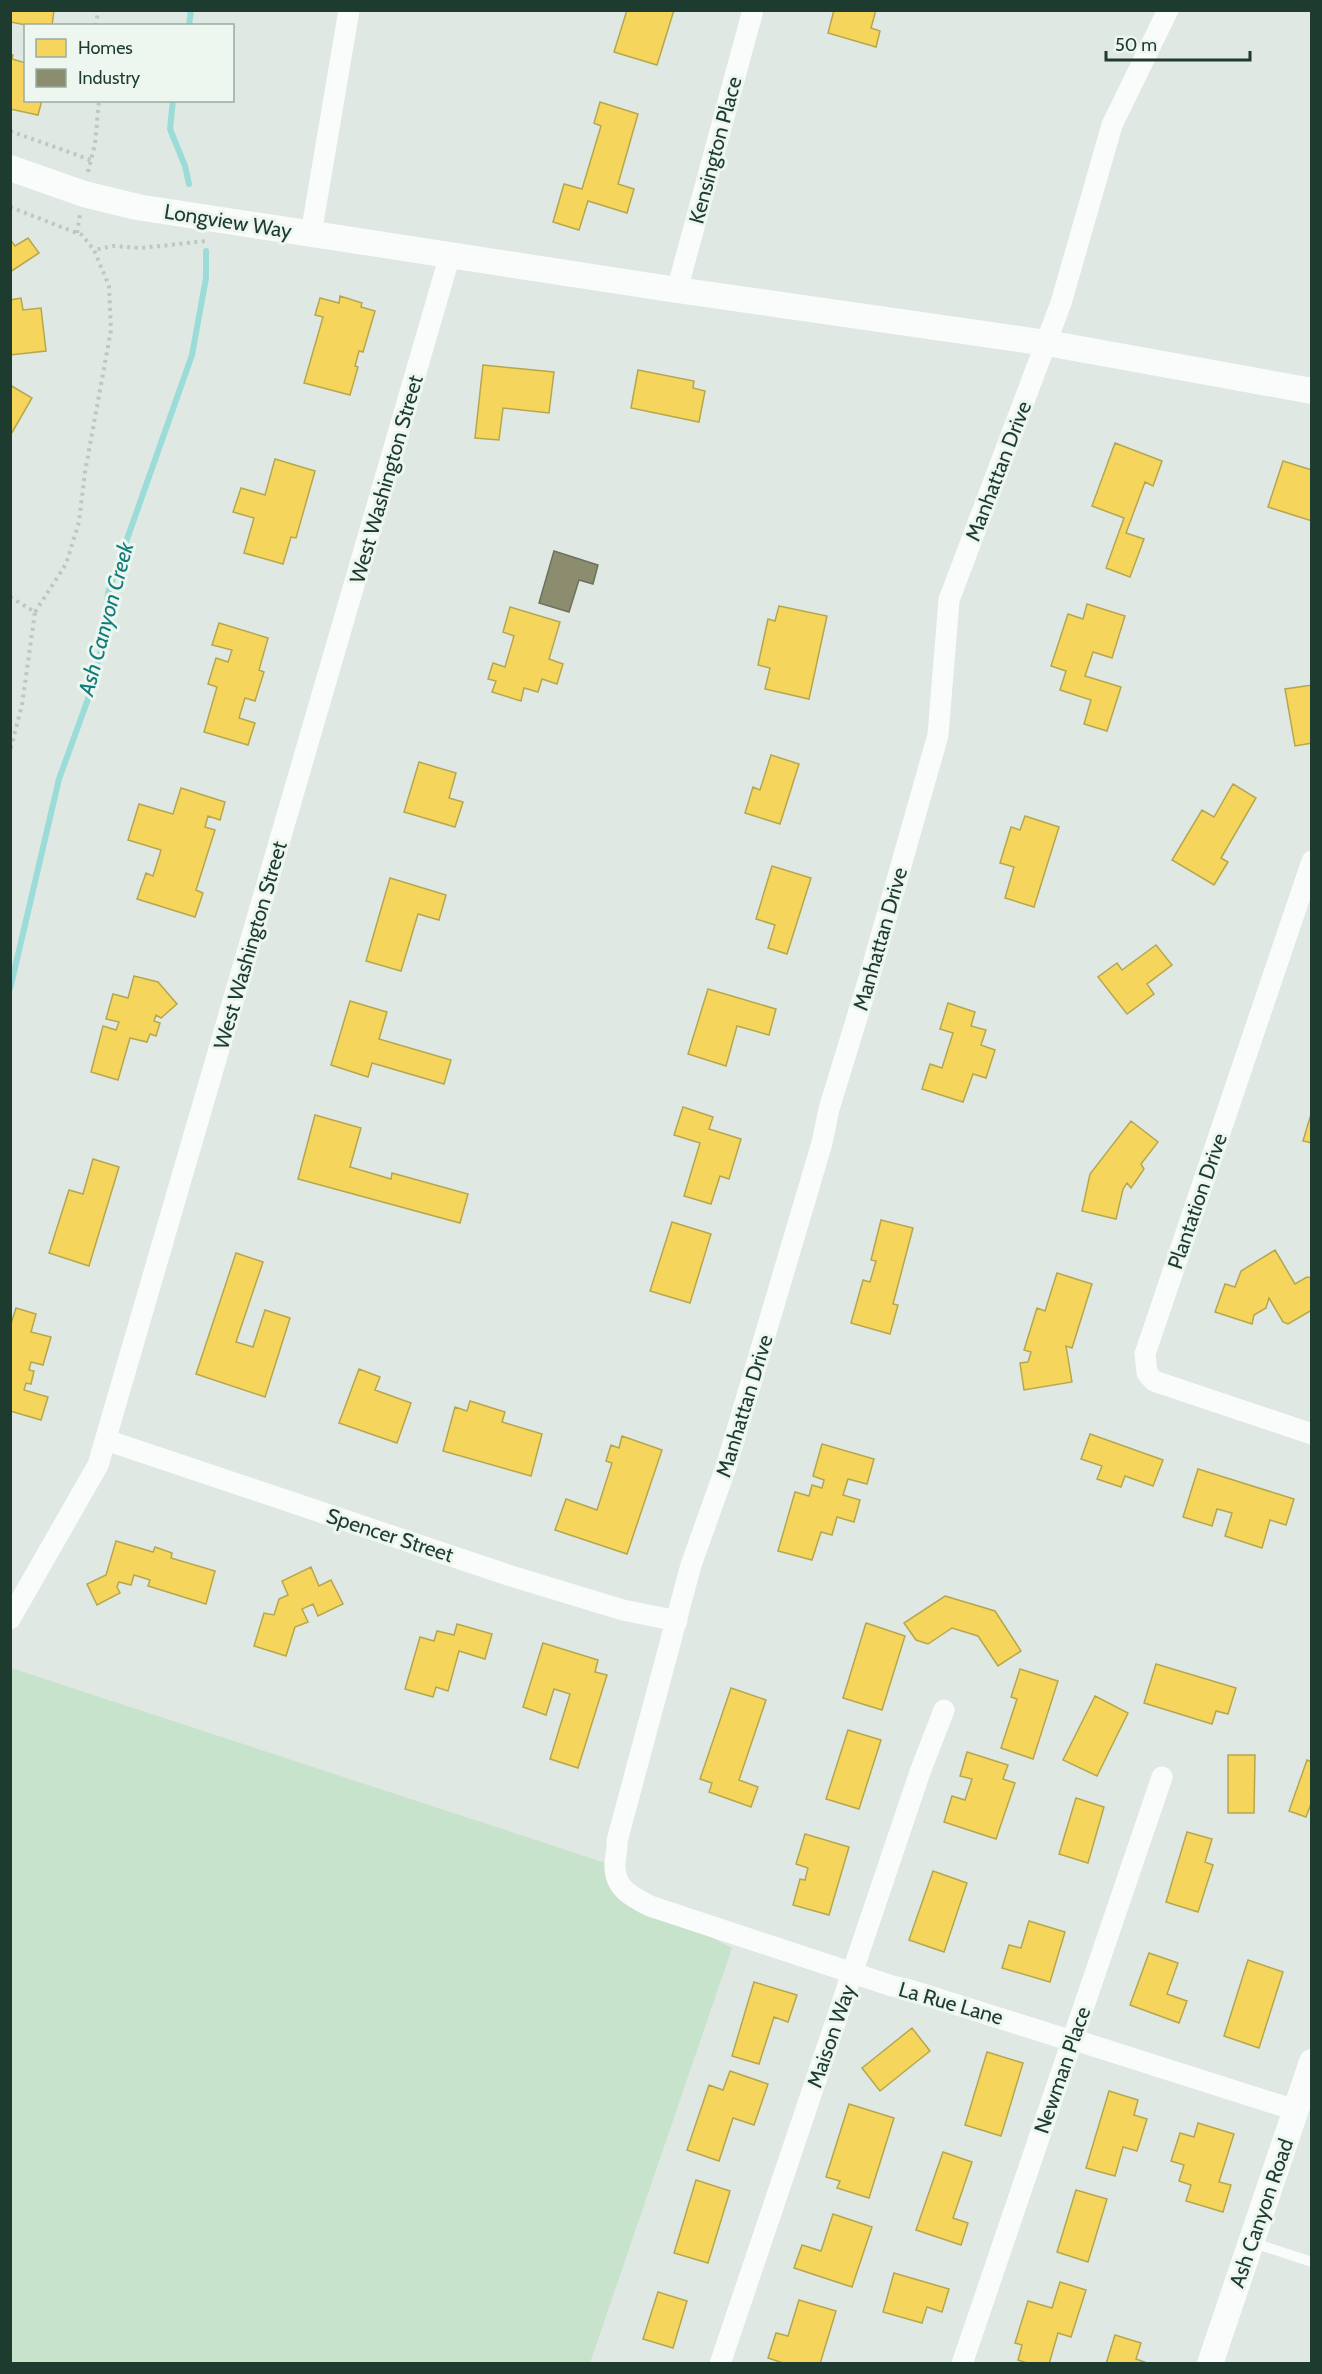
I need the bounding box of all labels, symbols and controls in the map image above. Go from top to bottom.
legend [24,24,234,102]
scale bar [1106,24,1250,62]
text: 50 m [1115,34,1157,56]
text: Homes [78,37,133,59]
text: Industry [78,67,140,89]
street label: Kensington Place [683,74,747,226]
street label: Longview Way [162,199,294,243]
street label: West Washington Street [344,372,428,586]
street label: Manhattan Drive [960,397,1036,544]
water label: Ash Canyon Creek [72,539,140,700]
street label: West Washington Street [208,838,292,1052]
street label: Manhattan Drive [848,864,912,1013]
street label: Plantation Drive [1162,1130,1232,1272]
street label: Manhattan Drive [710,1331,778,1480]
street label: Spencer Street [323,1503,457,1567]
street label: La Rue Lane [896,1976,1006,2030]
street label: Maison Way [802,1981,860,2091]
street label: Newman Place [1029,2003,1095,2137]
street label: Ash Canyon Road [1224,2135,1298,2291]

